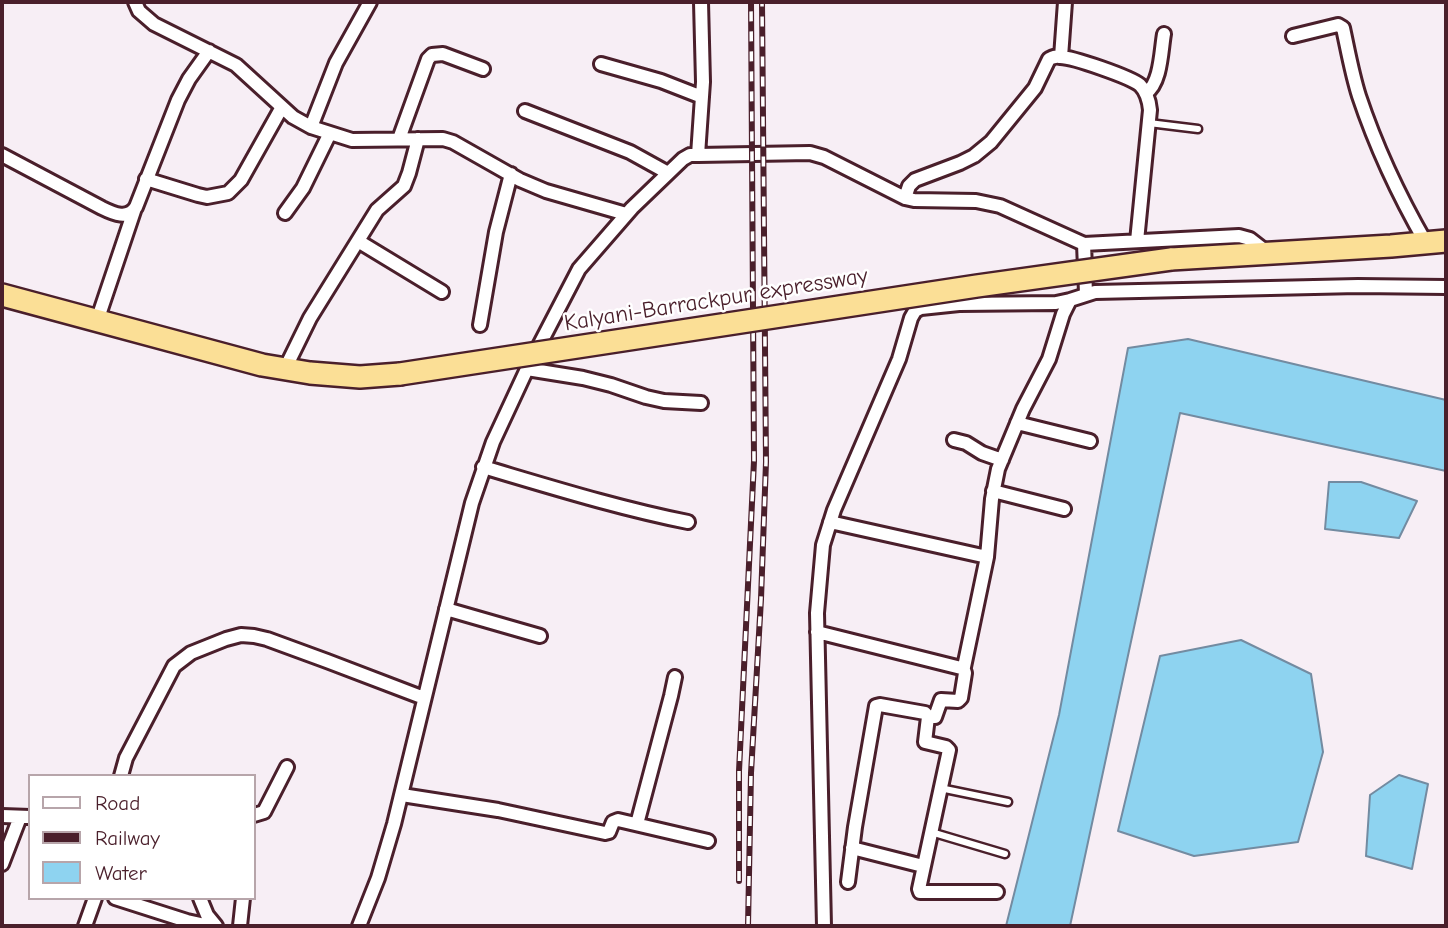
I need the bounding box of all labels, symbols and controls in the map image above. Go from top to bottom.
street label: Kalyani-Barrackpur expressway [562,262,870,338]
legend [28,774,256,900]
text: Road [95,791,140,815]
text: Railway [95,826,160,850]
text: Water [95,861,147,885]

